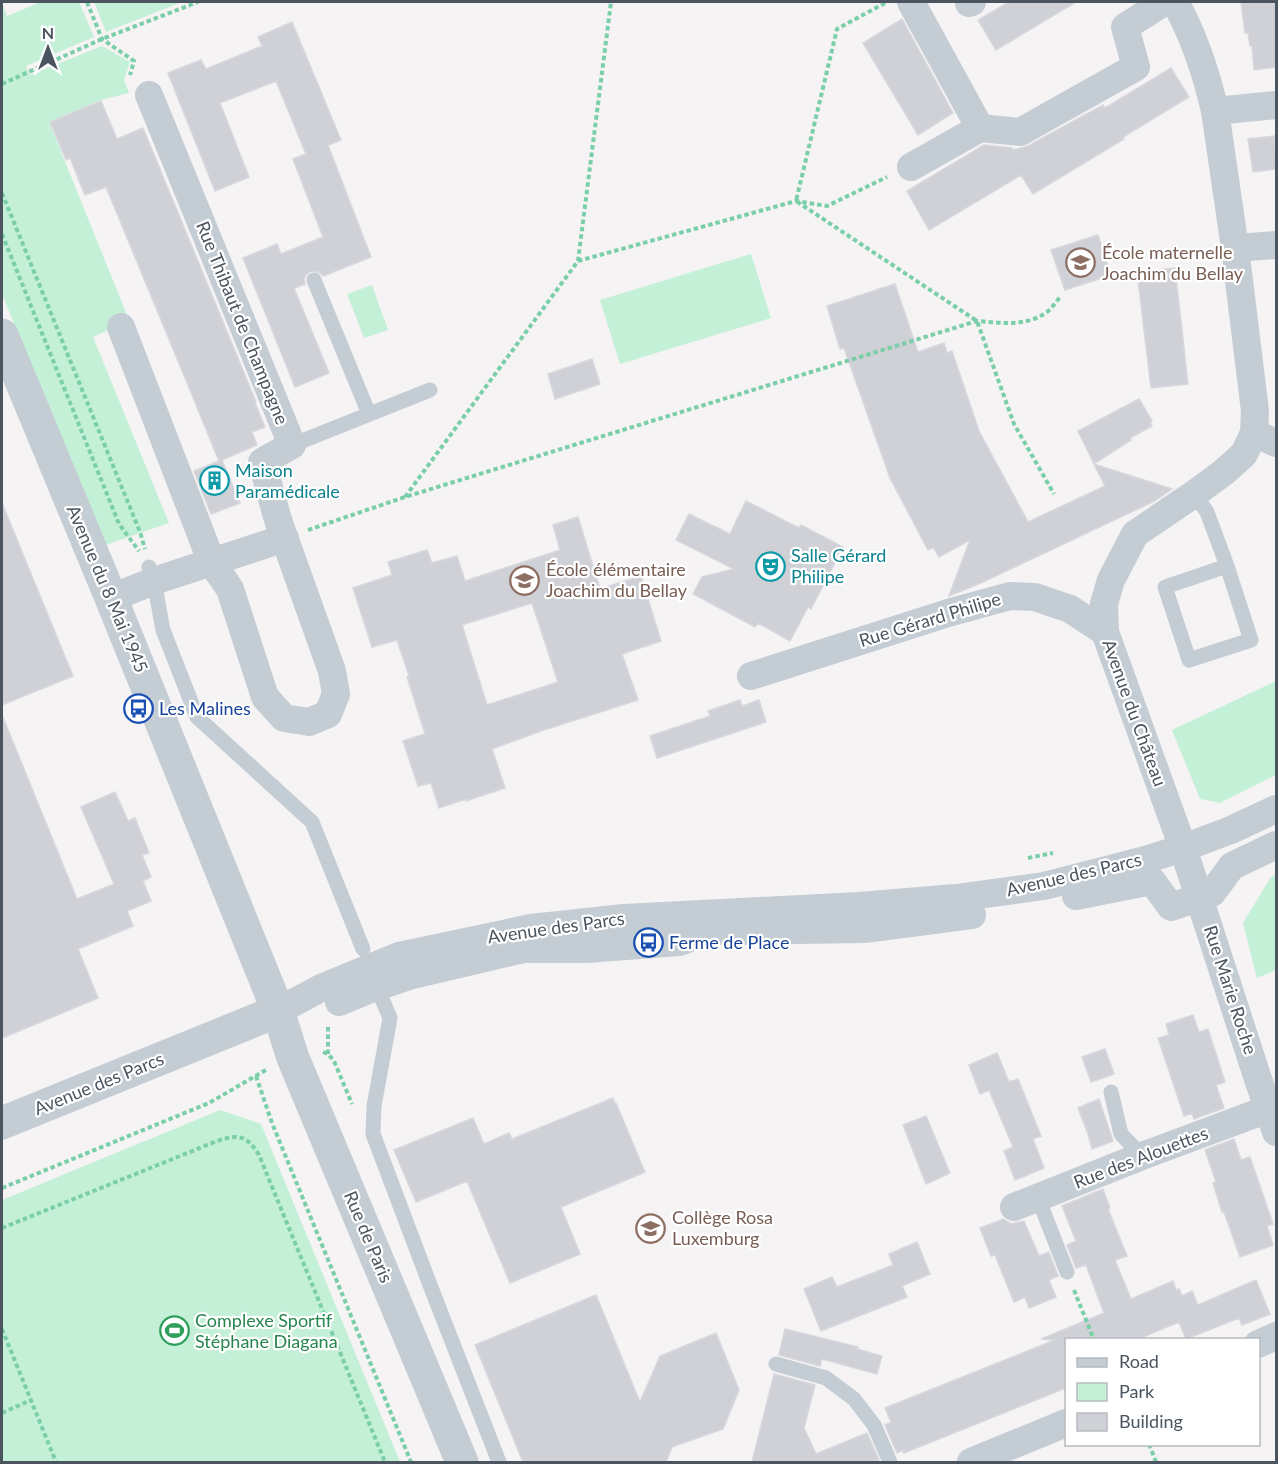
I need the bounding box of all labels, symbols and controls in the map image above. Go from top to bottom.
north arrow [18,18,78,78]
text: N [42,23,54,42]
street label: Rue Thibaut de Champagne [192,218,294,428]
place label: École maternelle Joachim du Bellay [1102,241,1244,284]
school or university icon: École maternelle Joachim du Bellay [1065,247,1097,279]
place label: Maison Paramédicale [235,459,340,502]
building icon: Maison Paramédicale [198,465,230,497]
street label: Avenue du 8 Mai 1945 [63,501,153,676]
place label: Salle Gérard Philipe [791,544,886,587]
theatre icon: Salle Gérard Philipe [754,550,786,582]
place label: École élémentaire Joachim du Bellay [546,558,688,601]
school or university icon: École élémentaire Joachim du Bellay [509,564,541,596]
street label: Rue Gérard Philipe [856,587,1003,651]
street label: Avenue du Château [1098,636,1172,789]
bus stop icon: Les Malines [122,693,154,725]
place label: Les Malines [159,697,251,719]
street label: Avenue des Parcs [1004,848,1144,900]
street label: Avenue des Parcs [486,906,626,948]
street label: Rue Marie Roche [1200,922,1262,1057]
bus stop icon: Ferme de Place [632,927,664,959]
place label: Ferme de Place [669,931,789,953]
street label: Avenue des Parcs [30,1047,167,1119]
street label: Rue des Alouettes [1070,1121,1211,1193]
street label: Rue de Paris [340,1187,398,1286]
place label: Collège Rosa Luxemburg [672,1206,773,1249]
school or university icon: Collège Rosa Luxemburg [635,1212,667,1244]
place label: Complexe Sportif Stéphane Diagana [195,1309,338,1352]
sports icon: Complexe Sportif Stéphane Diagana [158,1315,190,1347]
legend [1065,1338,1260,1446]
text: Road [1119,1350,1159,1372]
text: Park [1119,1380,1155,1402]
text: Building [1119,1410,1183,1432]

